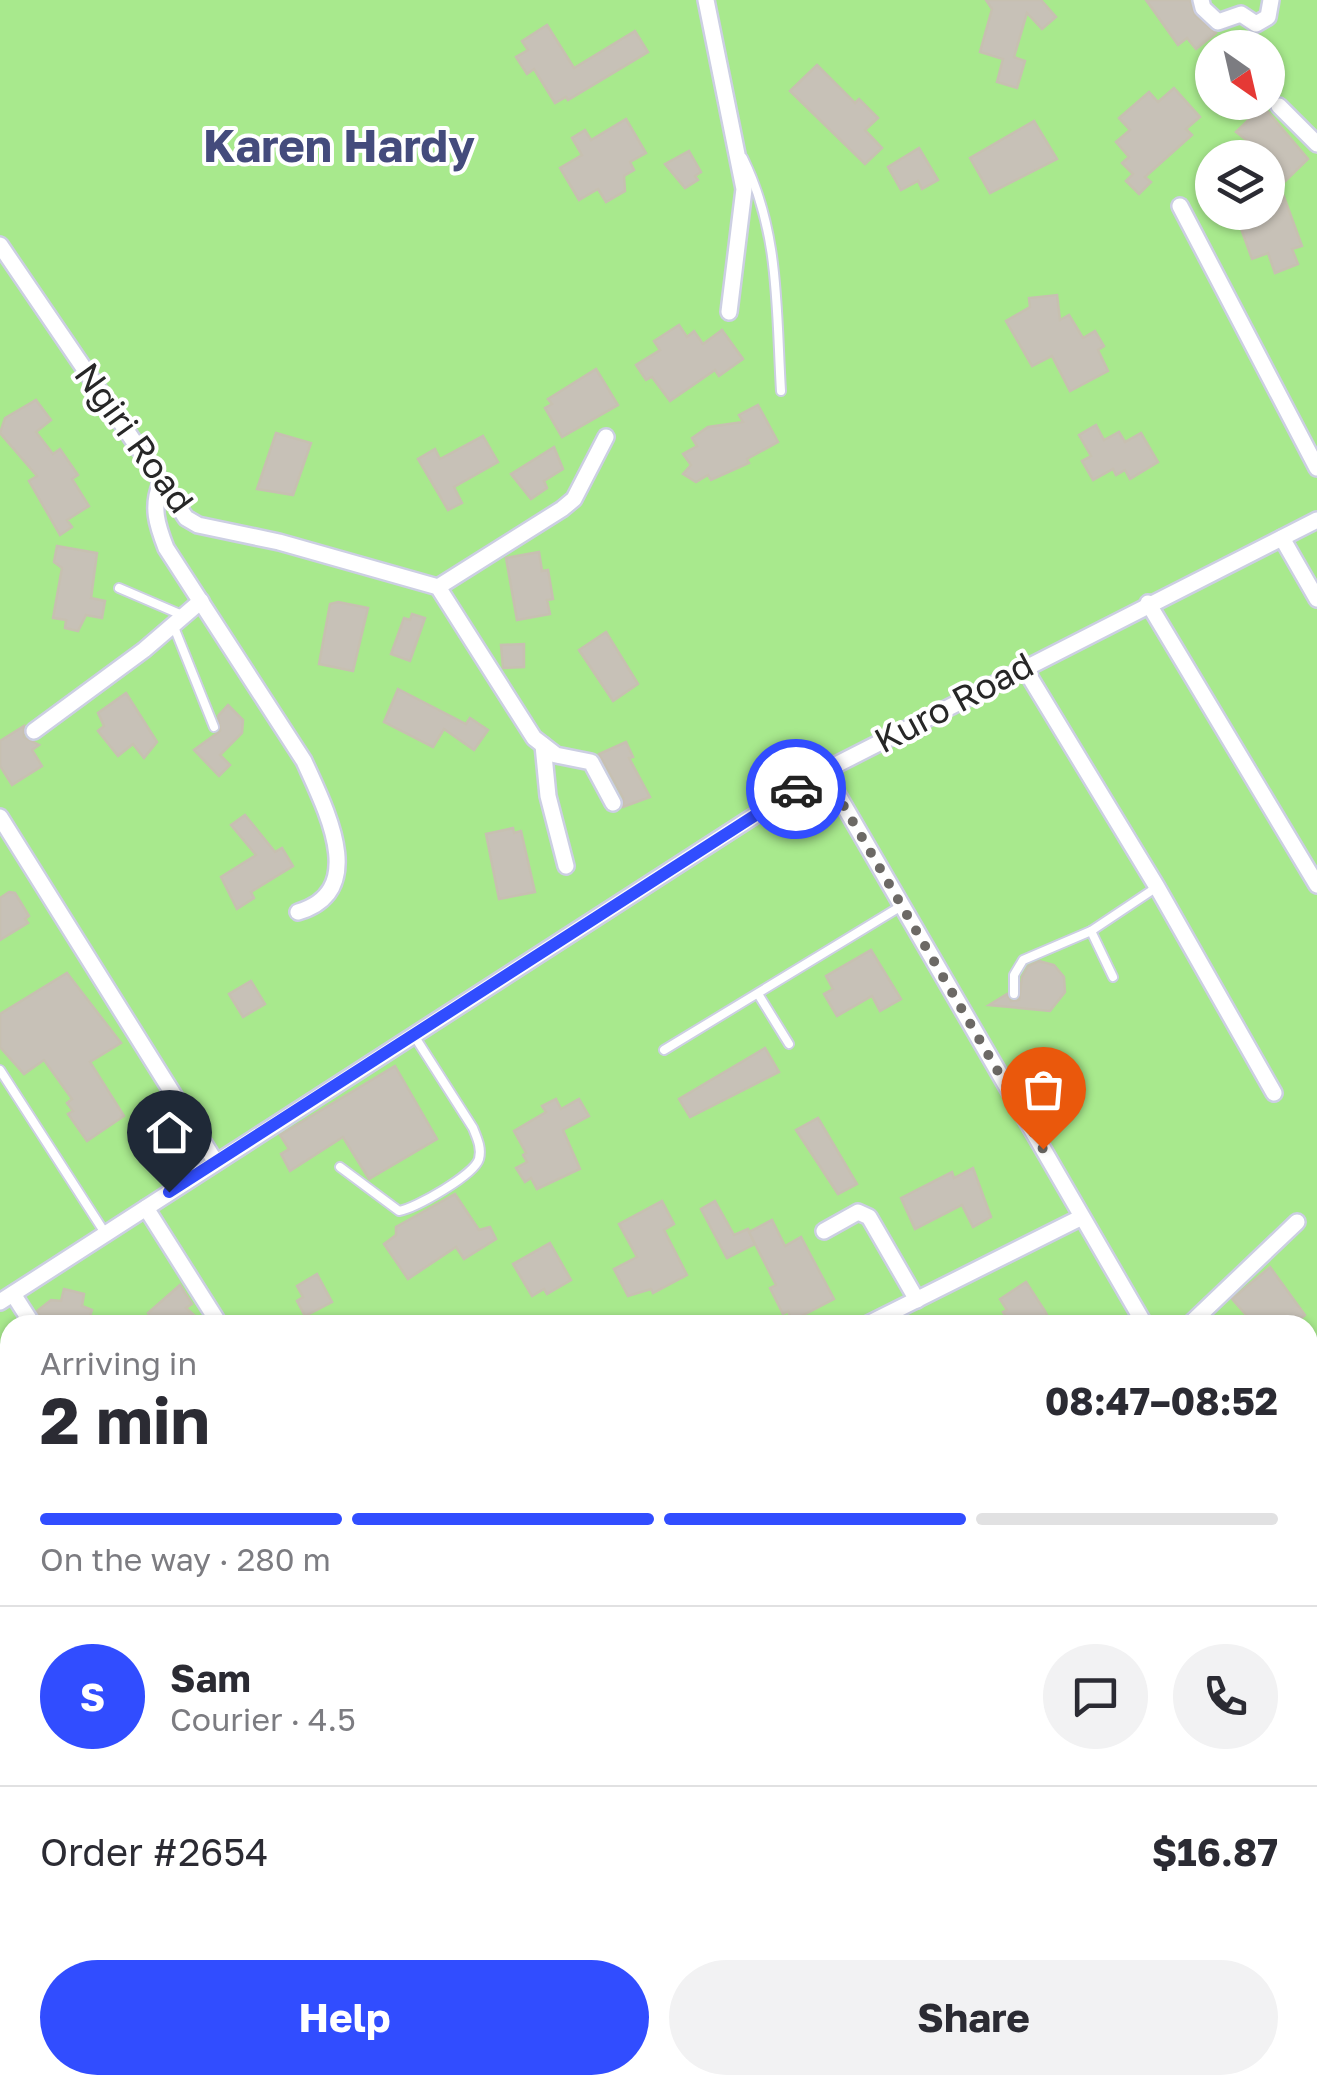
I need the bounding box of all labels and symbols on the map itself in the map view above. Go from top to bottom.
north arrow [1195,30,1285,120]
district label: Karen Hardy [203,118,475,172]
street label: Ngiri Road [66,354,203,521]
street label: Kuro Road [867,643,1040,761]
courier [746,739,846,839]
pin [1001,1047,1086,1150]
pin [127,1090,212,1193]

